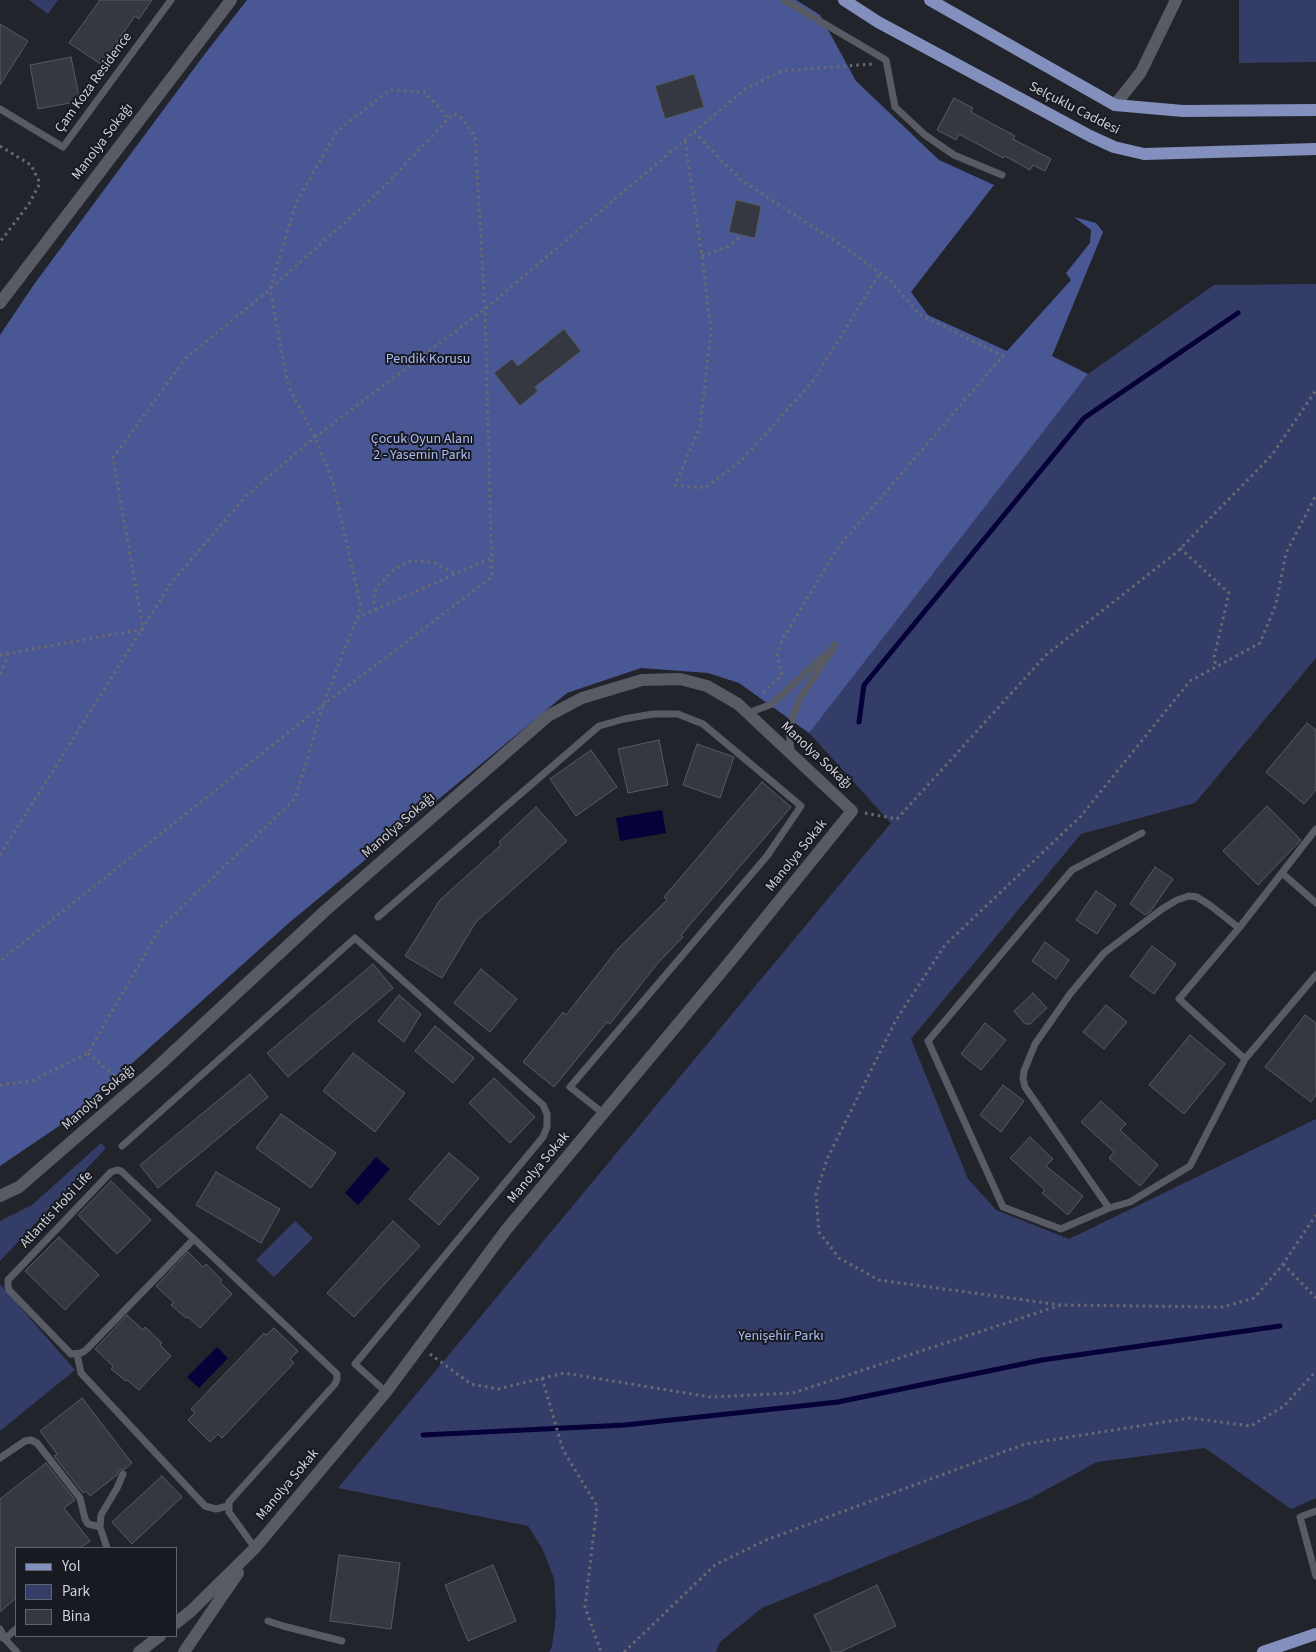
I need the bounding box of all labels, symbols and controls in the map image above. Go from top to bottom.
street label: Çam Koza Residence [52,30,136,136]
street label: Selçuklu Caddesi [1026,79,1122,139]
street label: Manolya Sokağı [69,100,137,184]
park label: Pendik Korusu [386,352,470,368]
park label: Çocuk Oyun Alanı 2 - Yasemin Parkı [371,432,473,464]
street label: Manolya Sokağı [777,719,855,793]
street label: Manolya Sokağı [359,790,439,862]
street label: Manolya Sokak [763,817,831,895]
street label: Manolya Sokağı [59,1062,139,1134]
street label: Manolya Sokak [504,1129,574,1207]
street label: Atlantis Hobi Life [17,1168,97,1252]
park label: Yenişehir Parkı [738,1329,824,1345]
street label: Manolya Sokak [253,1446,323,1524]
legend [15,1547,178,1637]
text: Yol [62,1556,80,1577]
text: Park [62,1581,90,1602]
text: Bina [62,1606,90,1627]

